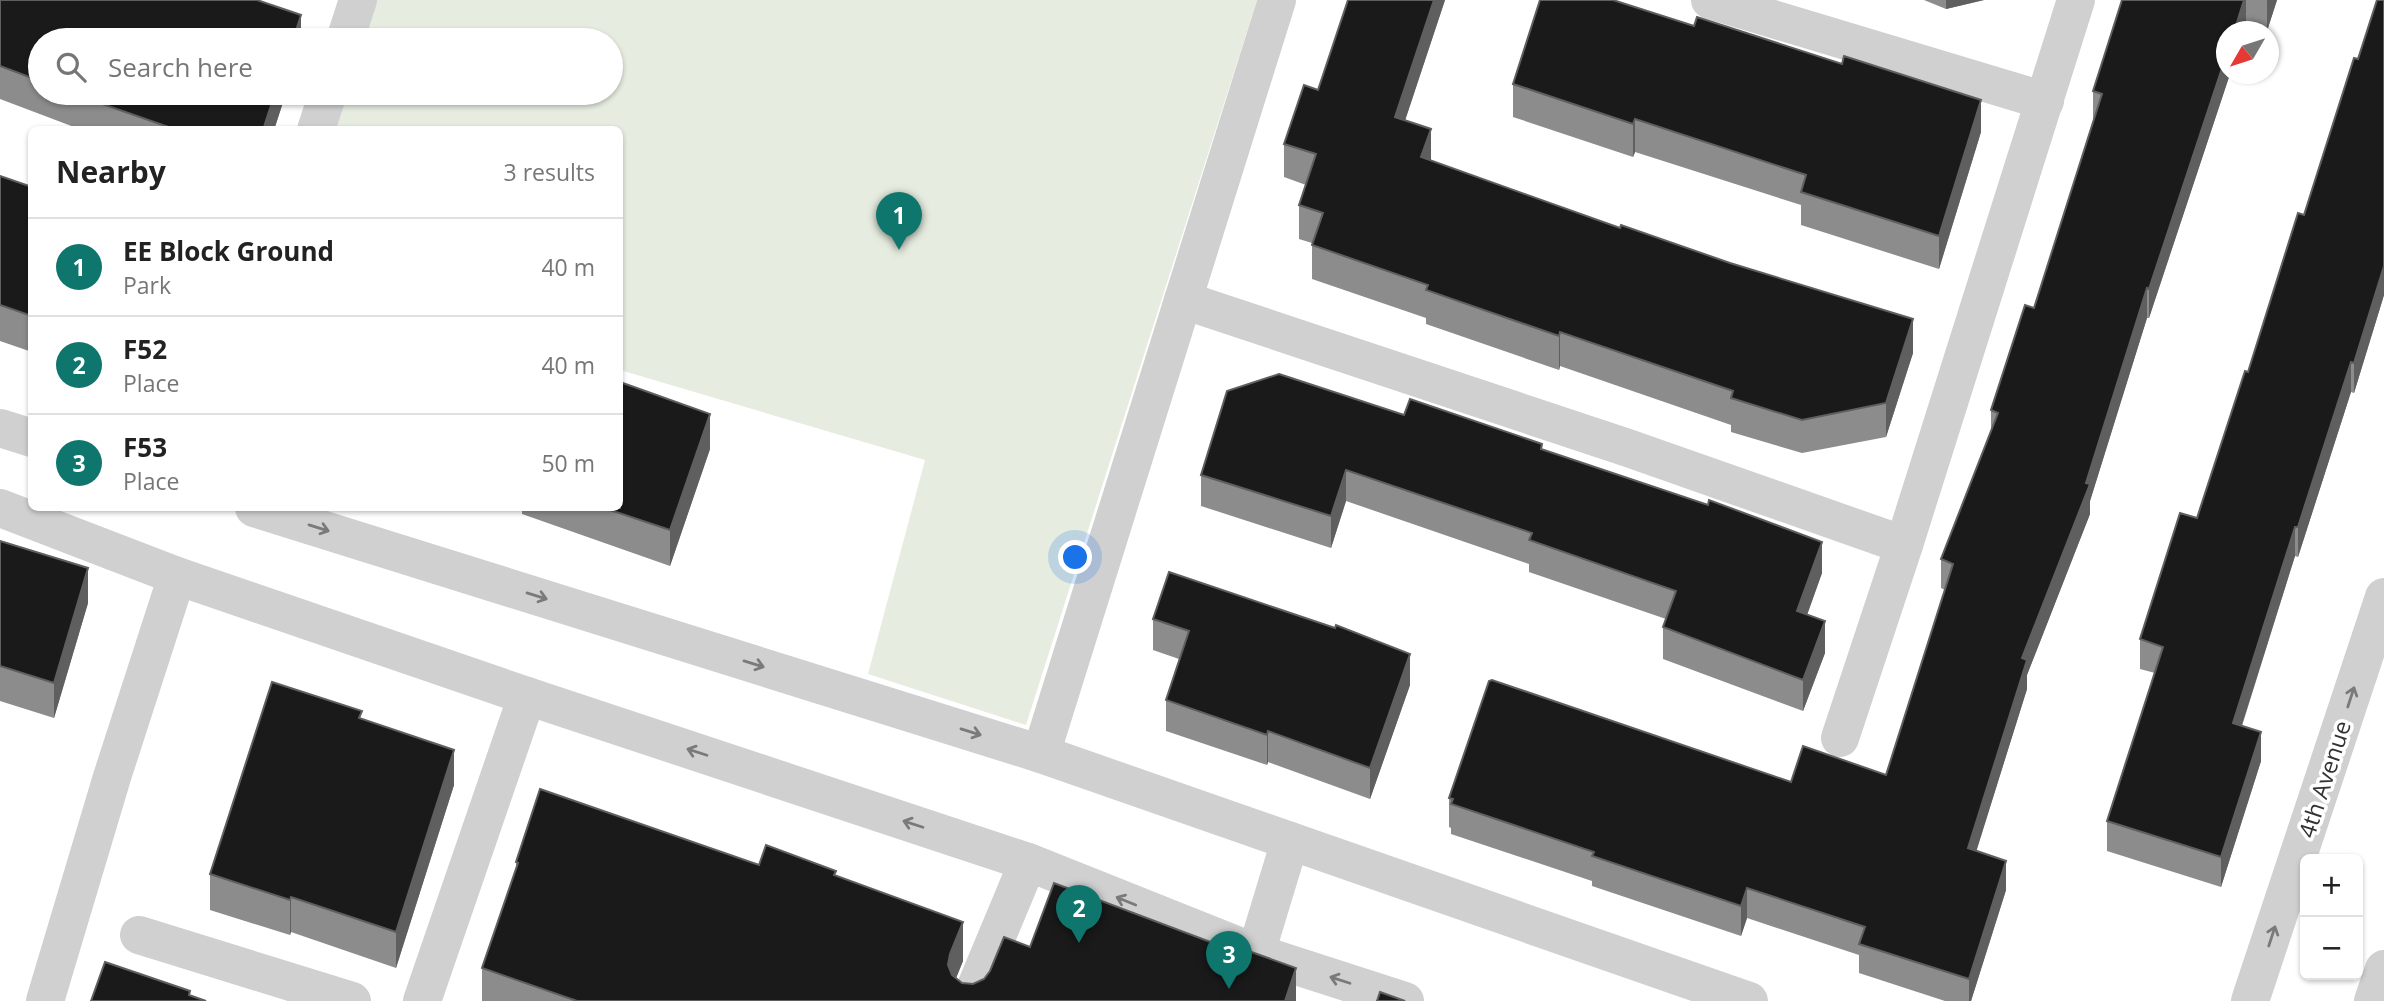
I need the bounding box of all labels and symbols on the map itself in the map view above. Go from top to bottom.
north arrow [2216,21,2279,84]
pin: 1 [876,192,922,250]
one-way arrow [308,523,330,535]
your location [1058,540,1092,574]
one-way arrow [525,591,547,603]
one-way arrow [742,659,764,671]
one-way arrow [2345,686,2358,708]
street label: 4th Avenue [2290,716,2358,842]
one-way arrow [959,727,981,739]
one-way arrow [686,745,708,757]
one-way arrow [902,816,924,829]
pin: 2 [1056,885,1102,943]
one-way arrow [1116,894,1138,907]
one-way arrow [2266,926,2279,948]
pin: 3 [1206,931,1252,989]
one-way arrow [1329,973,1351,985]

